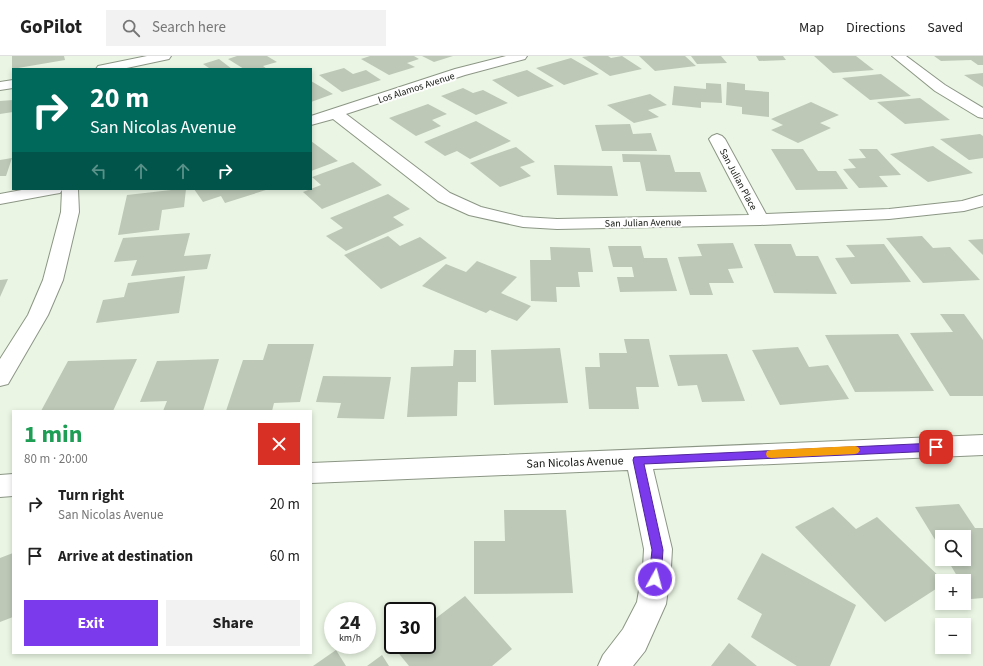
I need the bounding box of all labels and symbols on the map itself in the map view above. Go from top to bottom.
street label: Los Alamos Avenue [376,69,457,107]
street label: San Julian Place [716,146,760,213]
street label: San Julian Avenue [605,215,681,231]
pin [919,430,953,464]
street label: San Nicolas Avenue [526,452,624,473]
position arrow [634,558,676,600]
speed limit sign: 30 [384,602,436,654]

